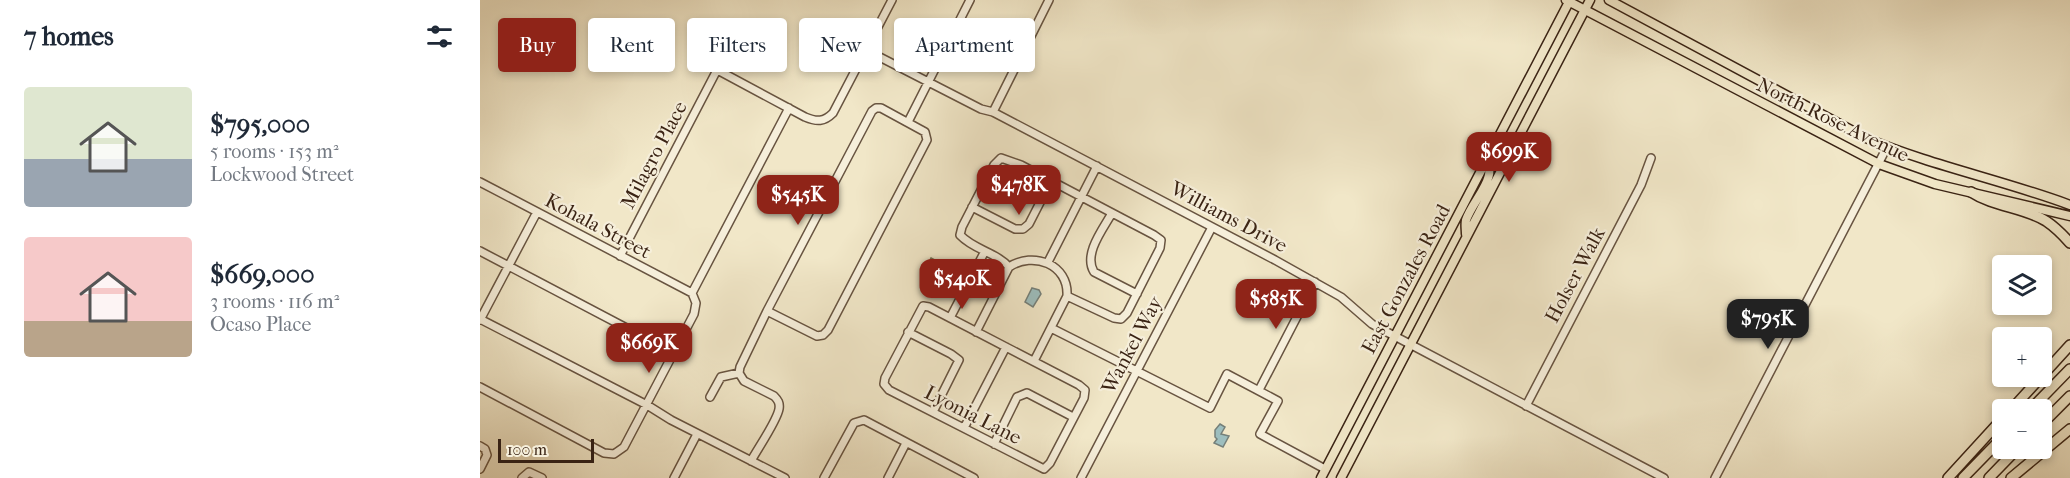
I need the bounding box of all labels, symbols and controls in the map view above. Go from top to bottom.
chip: Buy [498,18,576,72]
chip: Rent [588,18,675,72]
chip: Filters [687,18,787,72]
chip: New [799,18,882,72]
chip: Apartment [894,18,1035,72]
icon: filters [423,20,456,53]
text: 7 homes [24,21,114,52]
street label: North Rose Avenue [1753,73,1913,167]
street label: Milagro Place [616,97,692,213]
text: $795,000 [210,109,310,140]
icon: home [72,111,144,183]
pin: $699K [1467,132,1551,183]
text: 5 rooms · 153 m² [210,140,339,163]
text: $699K [1480,140,1538,163]
text: Lockwood Street [210,163,354,186]
pin: $478K [977,165,1061,216]
text: $478K [991,173,1047,196]
pin: $545K [756,175,840,226]
street label: Williams Drive [1166,176,1291,257]
text: $545K [771,183,825,206]
street label: Kohala Street [541,188,655,264]
street label: East Gonzales Road [1357,200,1456,358]
street label: Holser Walk [1540,223,1610,327]
map controls [1992,255,2052,459]
button: layers [1992,255,2052,315]
text: $669,000 [210,259,315,290]
pin: $540K [920,259,1004,310]
icon: home [72,261,144,333]
text: $540K [933,267,991,290]
pin: $585K [1234,279,1318,330]
text: $585K [1250,287,1302,310]
text: 3 rooms · 116 m² [210,290,339,313]
street label: Wankel Way [1096,291,1168,398]
pin: $795K [1726,299,1810,350]
text: $795K [1741,307,1795,330]
text: Ocaso Place [210,313,311,336]
pin: $669K [607,323,691,374]
button: + [1992,327,2052,387]
text: $669K [620,331,678,354]
street label: Lyonia Lane [921,381,1025,449]
button: − [1992,399,2052,459]
scale bar [498,436,594,464]
text: 100 m [507,440,547,459]

